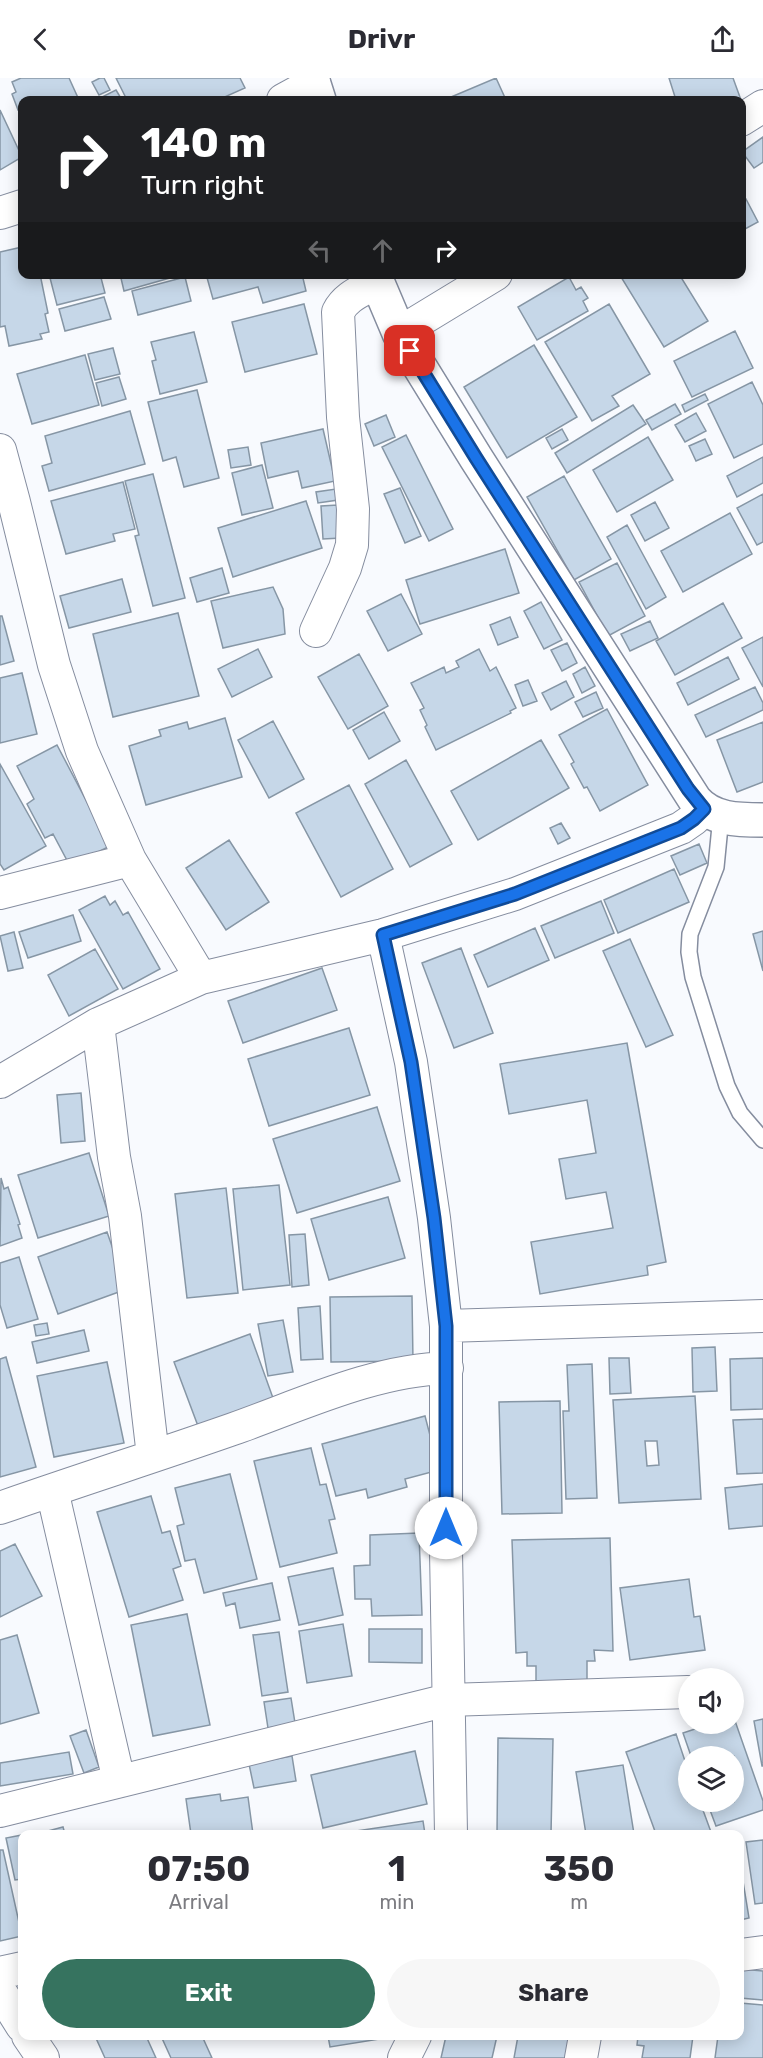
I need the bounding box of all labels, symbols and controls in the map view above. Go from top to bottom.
icon: back [24,23,57,56]
text: Drivr [348,23,415,55]
icon: share [706,23,739,56]
text: 140 m [141,118,267,168]
icon: right [42,120,120,198]
text: Turn right [141,169,264,201]
icon: left [303,234,336,267]
icon: ahead [366,234,399,267]
icon: right [429,234,462,267]
pin [384,325,435,376]
icon: arrive [393,334,426,367]
position arrow [414,1496,478,1560]
map controls [678,1668,744,1812]
button: sound [678,1668,744,1734]
button: layers [678,1746,744,1812]
text: 07:50 [147,1847,250,1890]
text: 1 [388,1847,406,1890]
text: 350 [543,1847,615,1890]
text: Arrival [169,1890,229,1914]
text: min [380,1890,414,1914]
text: m [570,1890,588,1914]
button: Exit [42,1959,375,2028]
button: Share [387,1959,720,2028]

